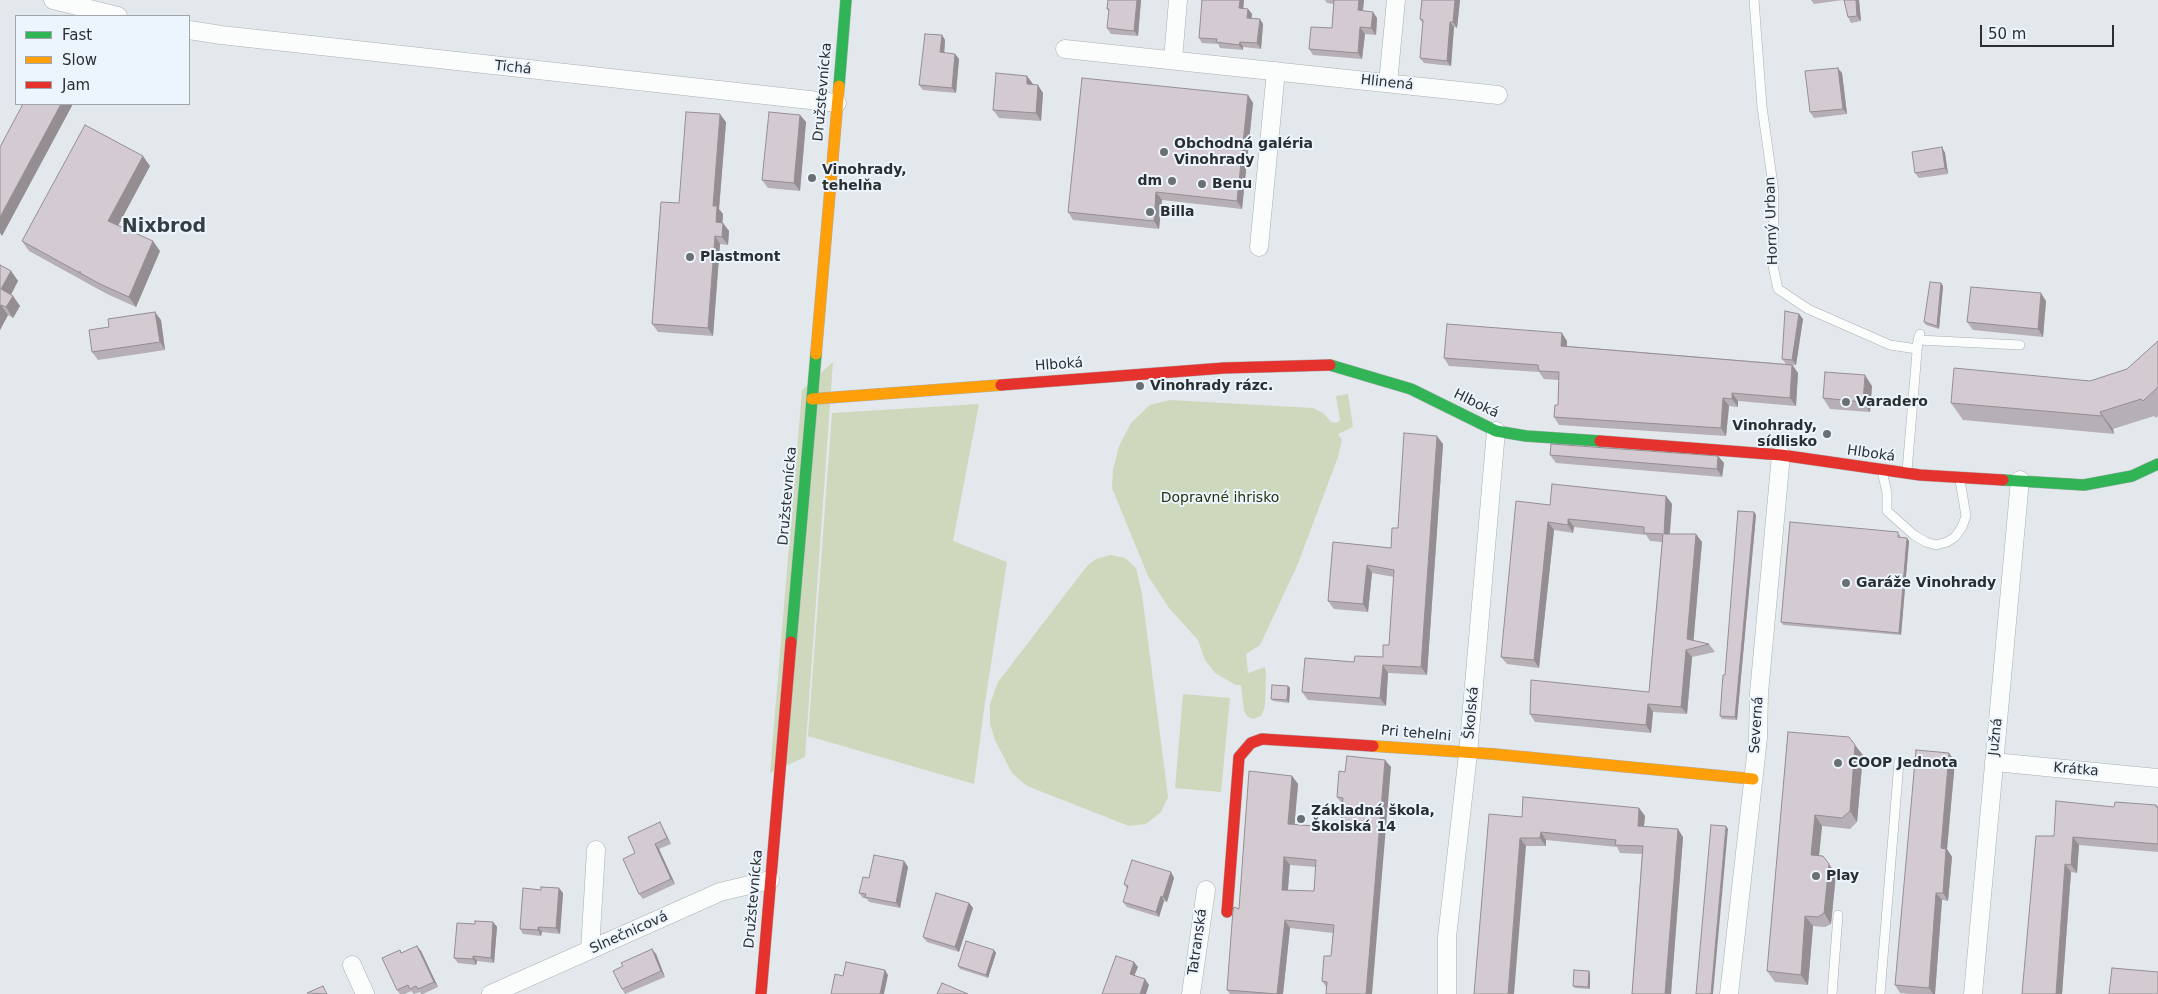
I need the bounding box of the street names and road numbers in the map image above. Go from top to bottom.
street label: Družstevnícka [810,42,836,142]
street label: Tichá [494,58,532,78]
street label: Hlinená [1360,72,1414,94]
street label: Horný Urban [1762,176,1782,266]
street label: Hlboká [1034,355,1084,375]
street label: Hlboká [1451,386,1501,422]
street label: Hlboká [1846,442,1896,466]
street label: Družstevnícka [775,446,801,546]
street label: Školská [1461,686,1483,740]
street label: Severná [1747,696,1767,754]
street label: Južná [1986,717,2006,757]
street label: Pri tehelni [1380,723,1452,745]
street label: Krátka [2053,760,2099,780]
street label: Družstevnícka [741,849,767,949]
street label: Slnečnicová [587,908,671,958]
street label: Tatranská [1185,908,1211,976]

